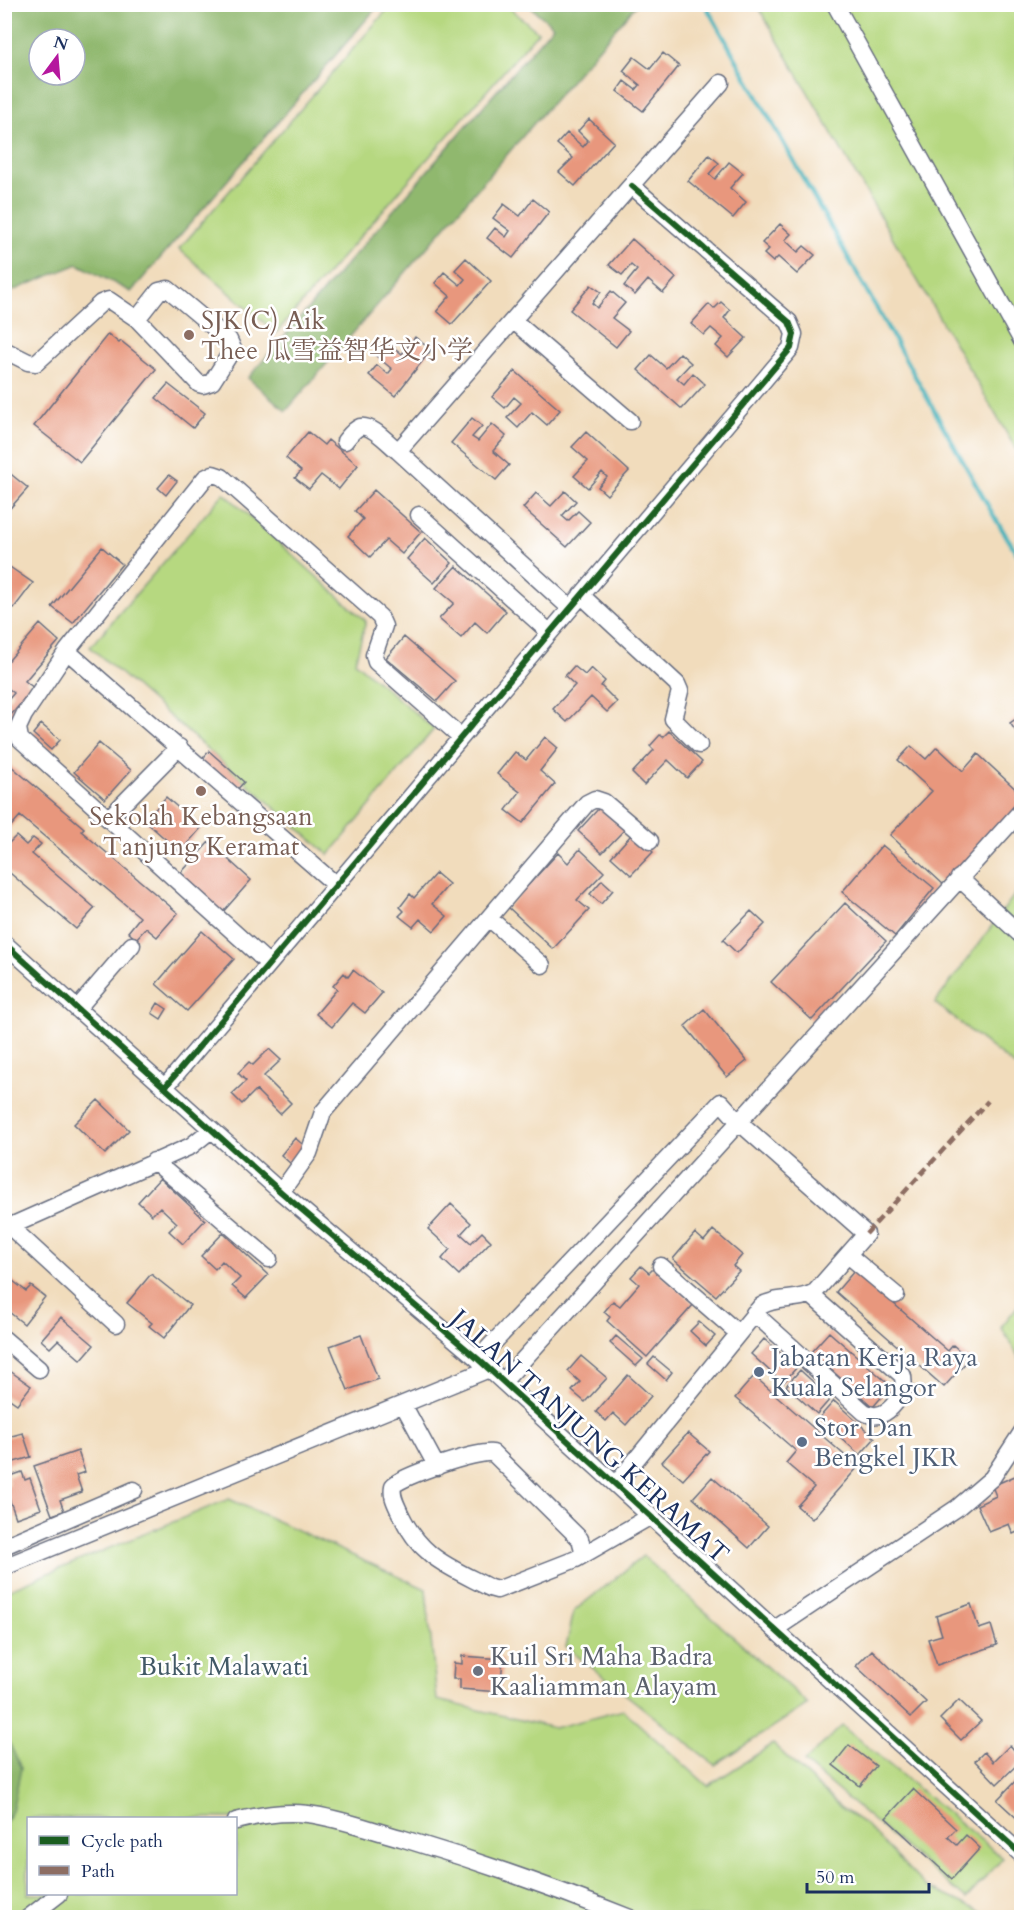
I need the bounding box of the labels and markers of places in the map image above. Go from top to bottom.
place label: SJK(C) Aik Thee 瓜雪益智华文小学 [201,303,473,368]
marker: SJK(C) Aik Thee 瓜雪益智华文小学 [182,328,196,342]
marker: Sekolah Kebangsaan Tanjung Keramat [194,784,208,798]
place label: Sekolah Kebangsaan Tanjung Keramat [89,799,313,864]
place label: Jabatan Kerja Raya Kuala Selangor [767,1340,978,1405]
marker: Jabatan Kerja Raya Kuala Selangor [752,1365,766,1379]
place label: Stor Dan Bengkel JKR [814,1410,958,1475]
marker: Stor Dan Bengkel JKR [795,1435,809,1449]
place label: Kuil Sri Maha Badra Kaaliamman Alayam [490,1639,717,1704]
marker: Kuil Sri Maha Badra Kaaliamman Alayam [471,1664,485,1678]

